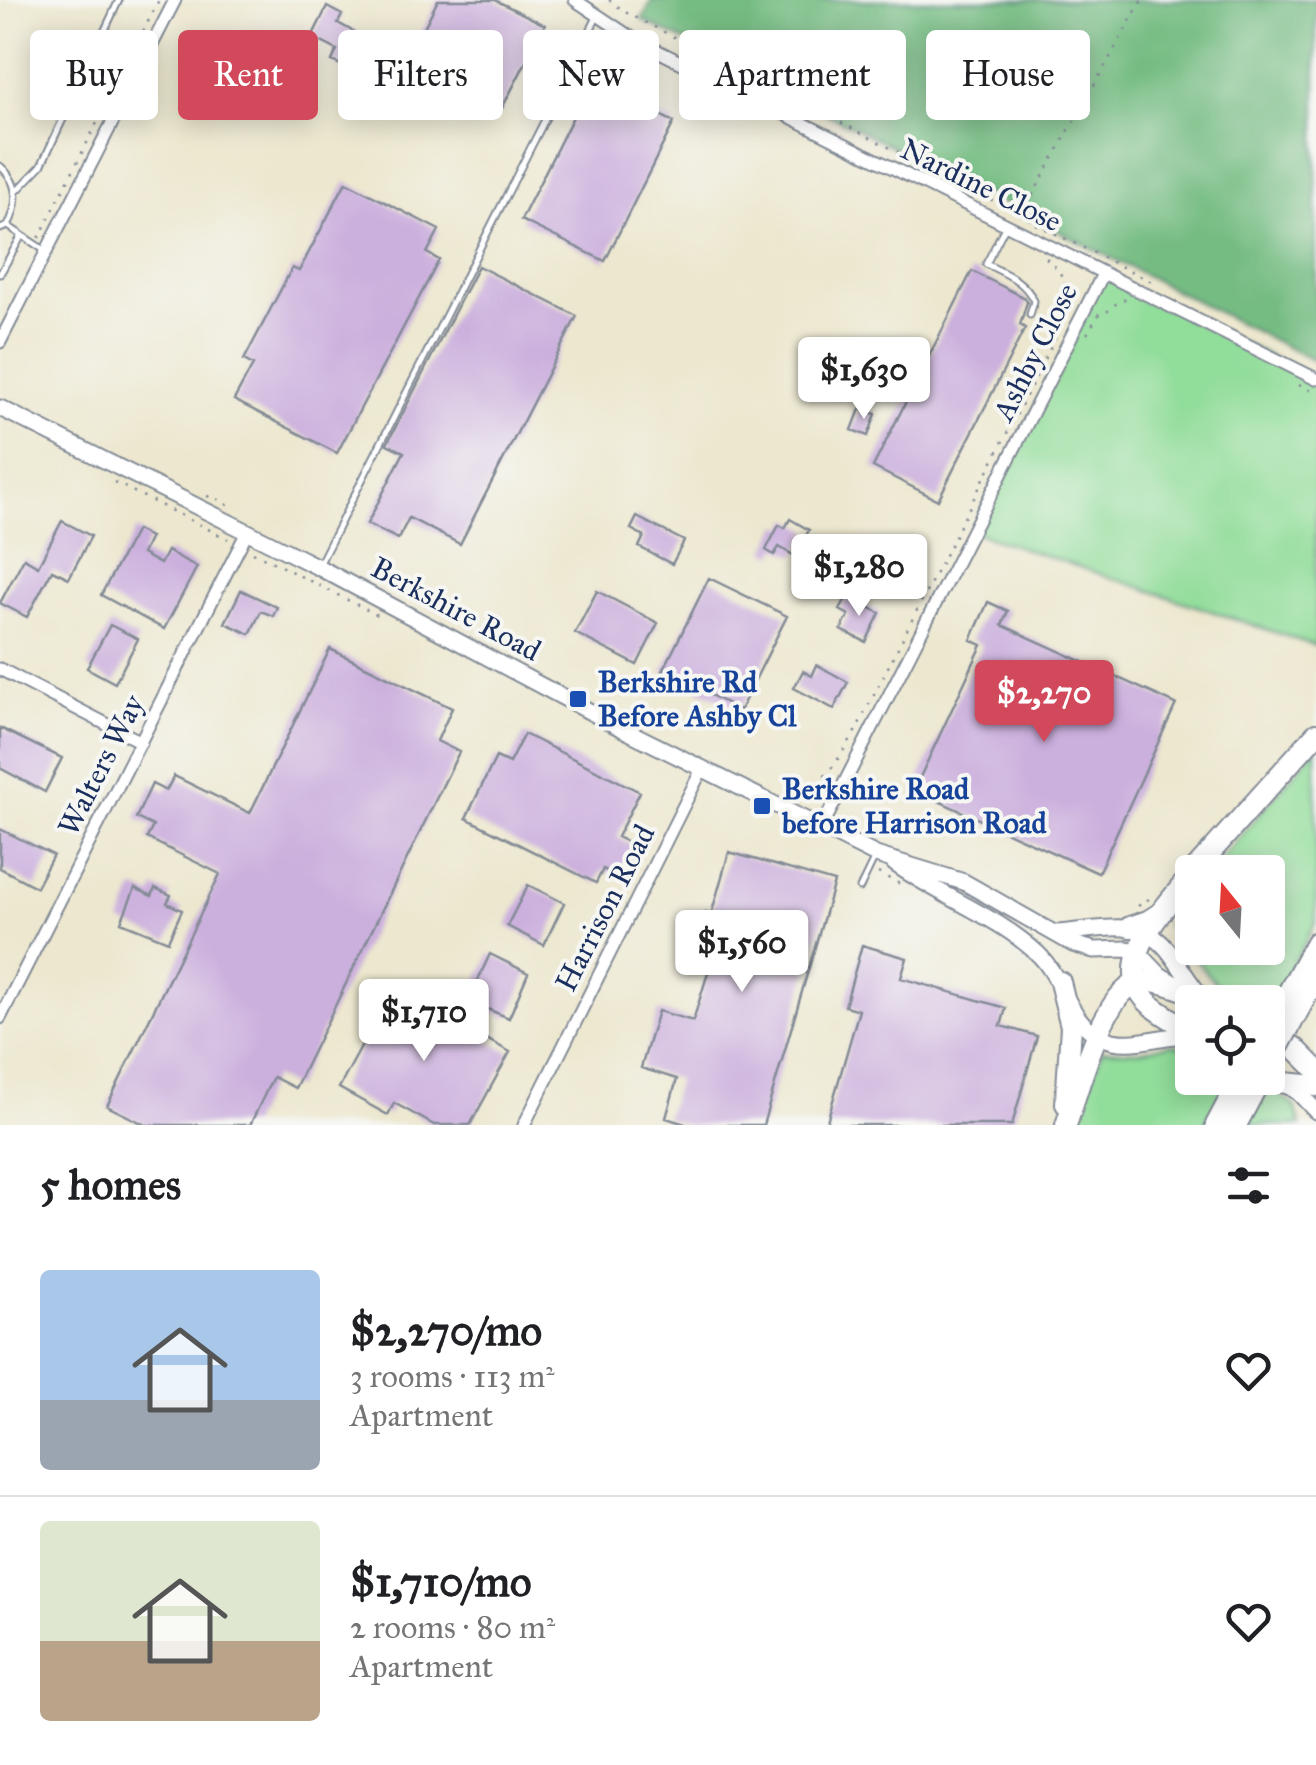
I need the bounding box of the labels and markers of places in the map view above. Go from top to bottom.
pin: $1,630 [783,337,945,422]
pin: $1,280 [778,534,940,619]
pin: $2,270 [963,660,1125,745]
place label: Berkshire Rd Before Ashby Cl [598,664,797,734]
marker: Berkshire Rd Before Ashby Cl [567,688,589,710]
place label: Berkshire Road before Harrison Road [781,771,1047,841]
marker: Berkshire Road before Harrison Road [751,795,773,817]
pin: $1,560 [661,910,823,995]
pin: $1,710 [343,979,505,1064]

